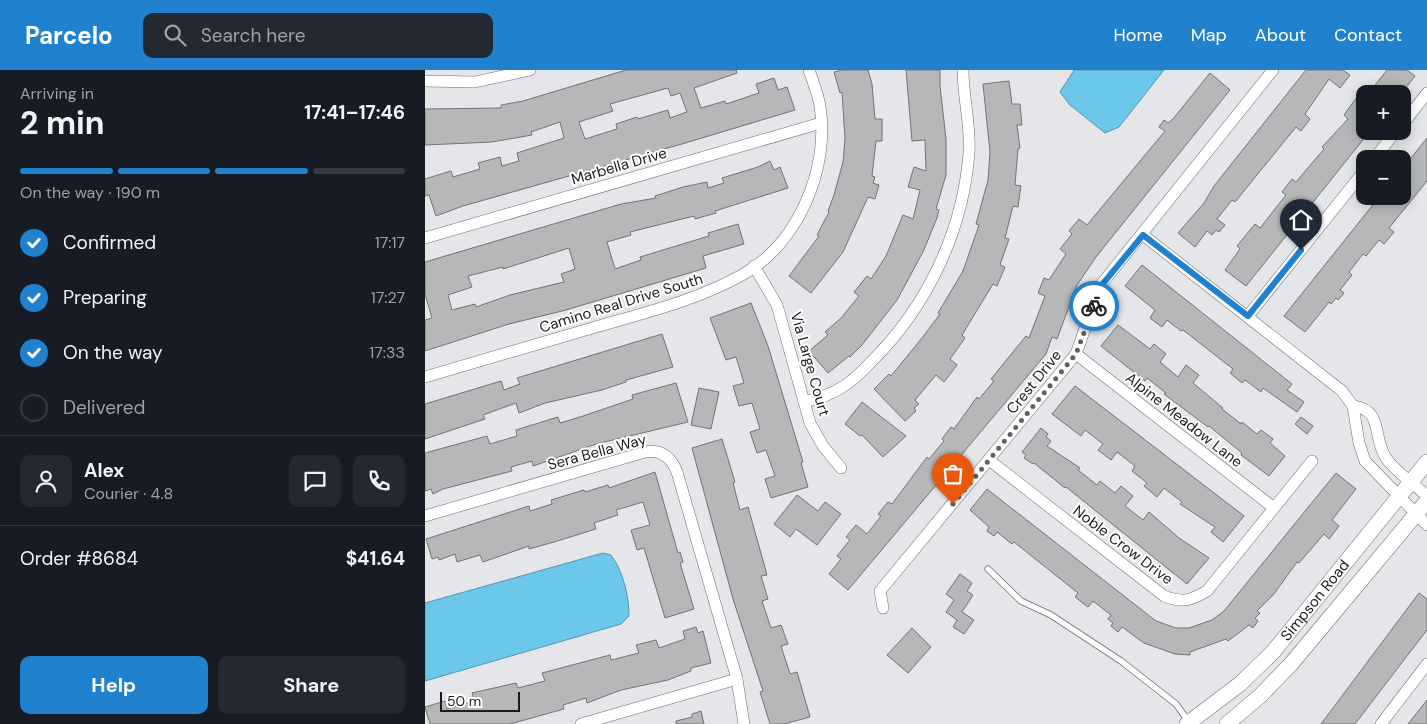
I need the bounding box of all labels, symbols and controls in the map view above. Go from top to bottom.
search box [143,13,493,58]
text: Parcelo [25,20,113,51]
icon: search [161,21,189,49]
text: Search here [201,23,306,48]
text: Home [1113,23,1163,47]
text: Map [1191,23,1227,47]
text: About [1255,23,1306,47]
text: Contact [1334,23,1402,47]
text: Arriving in [20,83,94,104]
map controls [1356,85,1411,205]
button: + [1356,85,1411,140]
text: 17:41–17:46 [304,100,405,125]
text: 2 min [20,102,105,144]
street label: Marbella Drive [569,143,669,189]
button: − [1356,150,1411,205]
text: On the way · 190 m [20,182,160,203]
pin [1280,199,1322,250]
icon: home [1287,206,1315,234]
icon: check [20,229,48,257]
text: Confirmed [63,230,156,255]
text: 17:17 [375,232,405,253]
street label: Camino Real Drive South [537,269,705,337]
courier [1069,281,1119,331]
icon: check [20,284,48,312]
text: Preparing [63,285,147,310]
text: 17:27 [371,287,405,308]
icon: bike [1080,292,1108,320]
street label: Via Large Court [786,310,834,419]
icon: check [20,339,48,367]
text: On the way [63,340,163,365]
text: 17:33 [369,342,405,363]
street label: Crest Drive [1002,346,1066,418]
street label: Alpine Meadow Lane [1121,368,1247,472]
text: Delivered [63,395,145,420]
street label: Sera Bella Way [545,429,649,475]
pin [932,453,974,504]
button: person [20,455,72,507]
button: chat [289,455,341,507]
button: phone [353,455,405,507]
text: Alex [84,458,124,483]
icon: bag [939,460,967,488]
text: Courier · 4.8 [84,483,173,504]
street label: Noble Crow Drive [1069,501,1177,589]
text: Order #8684 [20,546,138,571]
text: $41.64 [346,546,405,571]
street label: Simpson Road [1276,555,1354,645]
button: Help [20,656,208,714]
button: Share [218,656,405,714]
scale bar [440,689,520,712]
text: 50 m [447,692,481,710]

